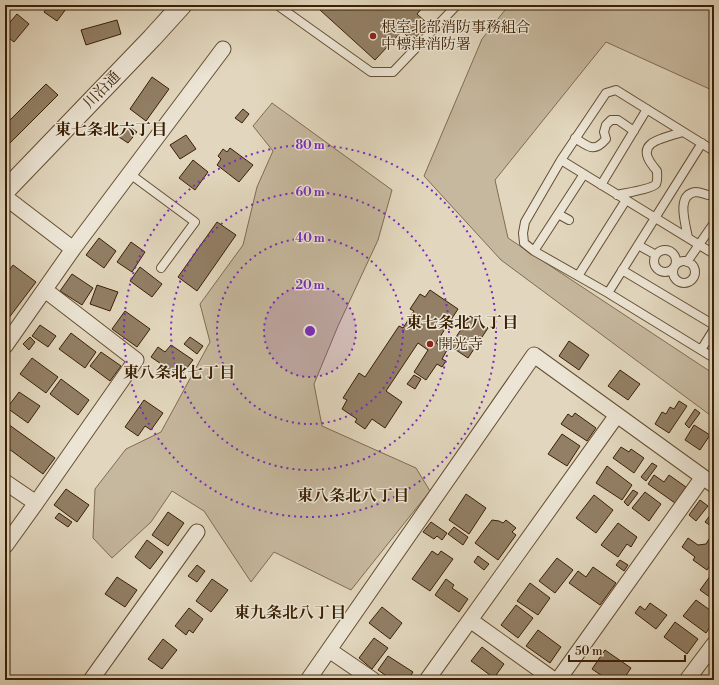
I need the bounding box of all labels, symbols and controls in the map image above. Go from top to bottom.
place label: 根室北部消防事務組合 中標津消防署 [381,18,531,54]
marker: 根室北部消防事務組合 中標津消防署 [368,31,378,41]
street label: 川沿通 [80,67,124,113]
district label: 東七条北六丁目 [55,120,167,140]
text: 80 m [295,138,325,153]
text: 60 m [295,185,325,200]
text: 40 m [295,231,325,246]
text: 20 m [295,278,325,293]
district label: 東七条北八丁目 [406,313,518,333]
centre of rings [303,324,317,338]
place label: 開光寺 [438,335,483,354]
marker: 開光寺 [425,339,435,349]
district label: 東八条北七丁目 [123,363,235,383]
district label: 東八条北八丁目 [297,486,409,506]
district label: 東九条北八丁目 [234,603,346,623]
scale bar [569,637,685,663]
text: 50 m [575,644,603,659]

